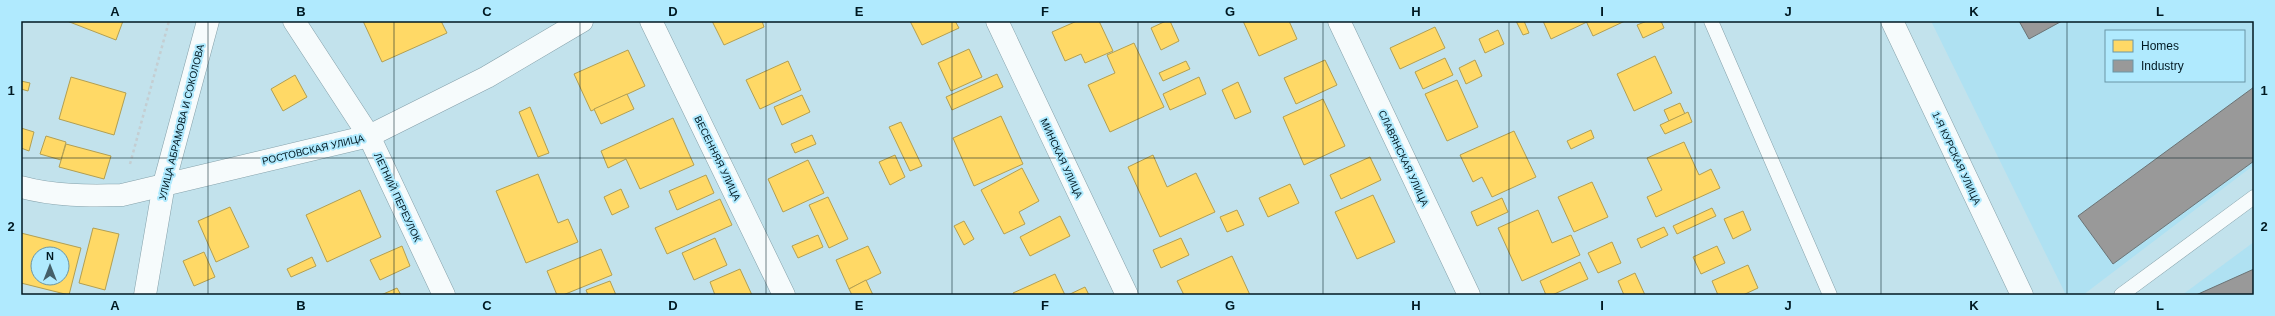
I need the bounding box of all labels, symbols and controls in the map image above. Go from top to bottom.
text: A [110,4,120,19]
text: B [296,4,306,19]
text: C [482,4,492,19]
text: D [668,4,678,19]
text: E [855,4,864,19]
text: F [1041,4,1049,19]
text: G [1225,4,1235,19]
text: H [1411,4,1421,19]
text: I [1600,4,1604,19]
text: J [1784,4,1792,19]
text: K [1969,4,1979,19]
text: L [2156,4,2164,19]
legend [2105,30,2245,82]
text: Homes [2141,39,2179,53]
street label: УЛИЦА АБРАМОВА И СОКОЛОВА [157,43,206,201]
text: Industry [2141,59,2184,73]
text: 1 [7,83,15,98]
text: 1 [2260,83,2268,98]
street label: СЛАВЯНСКАЯ УЛИЦА [1376,109,1431,208]
street label: 1-Я КУРСКАЯ УЛИЦА [1930,110,1983,207]
street label: ВЕСЕННЯЯ УЛИЦА [692,114,743,203]
street label: МИНСКАЯ УЛИЦА [1038,117,1085,200]
street label: РОСТОВСКАЯ УЛИЦА [261,132,366,167]
street label: ЛЕТНИЙ ПЕРЕУЛОК [372,150,424,244]
text: 2 [7,219,15,234]
text: 2 [2260,219,2268,234]
north arrow [30,246,70,286]
text: N [46,250,54,262]
text: A [110,298,120,313]
text: B [296,298,306,313]
text: C [482,298,492,313]
text: D [668,298,678,313]
text: E [855,298,864,313]
text: F [1041,298,1049,313]
text: G [1225,298,1235,313]
text: H [1411,298,1421,313]
text: I [1600,298,1604,313]
text: J [1784,298,1792,313]
text: K [1969,298,1979,313]
text: L [2156,298,2164,313]

